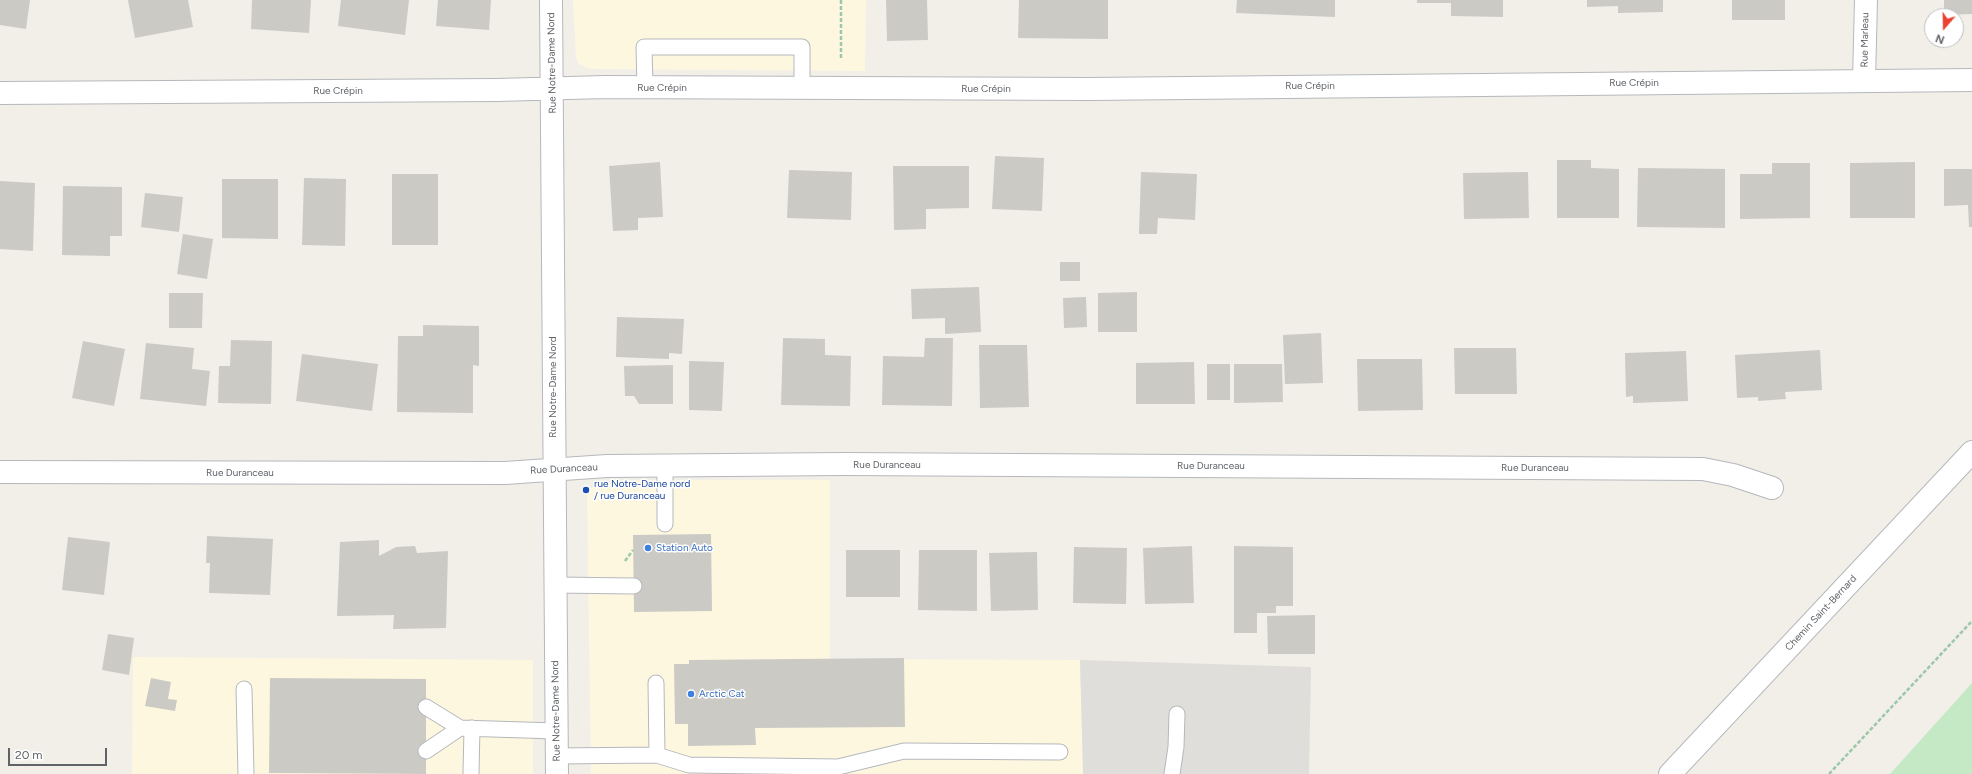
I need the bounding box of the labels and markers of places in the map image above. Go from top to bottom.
place label: rue Notre-Dame nord / rue Duranceau [594,478,690,502]
marker: rue Notre-Dame nord / rue Duranceau [581,485,591,495]
place label: Station Auto [656,542,713,554]
marker: Station Auto [643,543,653,553]
place label: Arctic Cat [699,688,745,700]
marker: Arctic Cat [686,689,696,699]

